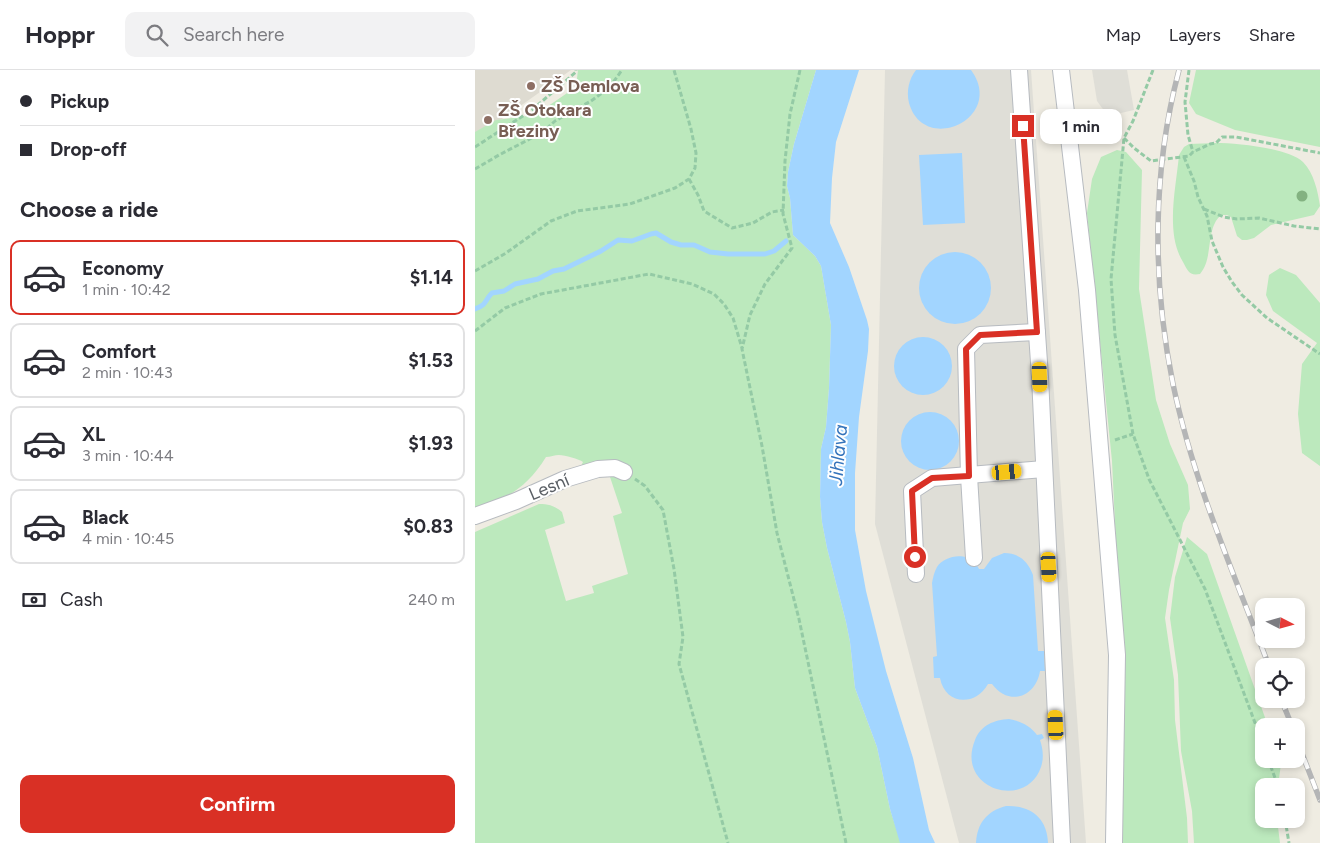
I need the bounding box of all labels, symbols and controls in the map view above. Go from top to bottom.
search box [125,12,475,57]
text: Hoppr [25,20,95,49]
icon: search [143,21,171,49]
text: Search here [183,23,284,46]
text: Map [1106,24,1141,46]
text: Layers [1169,24,1221,46]
text: Share [1249,24,1295,46]
place label: ZŠ Demlova [541,75,640,97]
marker: ZŠ Demlova [525,80,537,92]
text: Pickup [50,90,109,113]
place label: ZŠ Otokara Březiny [498,99,592,142]
callout: 1 min [1041,108,1123,144]
marker: ZŠ Otokara Březiny [482,114,494,126]
route end [1012,115,1034,137]
text: 1 min [1062,117,1100,136]
text: Drop-off [50,138,127,161]
text: Choose a ride [20,196,158,223]
icon: car [22,255,67,300]
text: Economy [82,257,164,280]
text: $1.14 [410,266,453,289]
text: 1 min · 10:42 [82,280,171,299]
icon: car [22,338,67,383]
text: Comfort [82,340,157,363]
text: $1.53 [408,349,453,372]
car [1031,362,1048,392]
text: 2 min · 10:43 [82,363,173,382]
icon: car [22,421,67,466]
text: XL [82,423,105,446]
water label: Jihlava [824,424,852,487]
text: $1.93 [408,432,453,455]
text: 3 min · 10:44 [82,446,174,465]
car [991,463,1022,481]
street label: Lesní [525,468,573,505]
icon: car [22,504,67,549]
text: Black [82,506,129,529]
text: $0.83 [403,515,453,538]
text: 4 min · 10:45 [82,529,174,548]
route start [904,546,926,568]
car [1040,552,1057,582]
icon: cash [20,586,48,614]
text: Cash [60,588,103,611]
text: 240 m [408,590,455,609]
north arrow [1255,598,1305,648]
map controls [1255,598,1305,828]
button: locate [1255,658,1305,708]
car [1047,710,1064,740]
button: + [1255,718,1305,768]
button: Confirm [20,775,455,833]
button: − [1255,778,1305,828]

